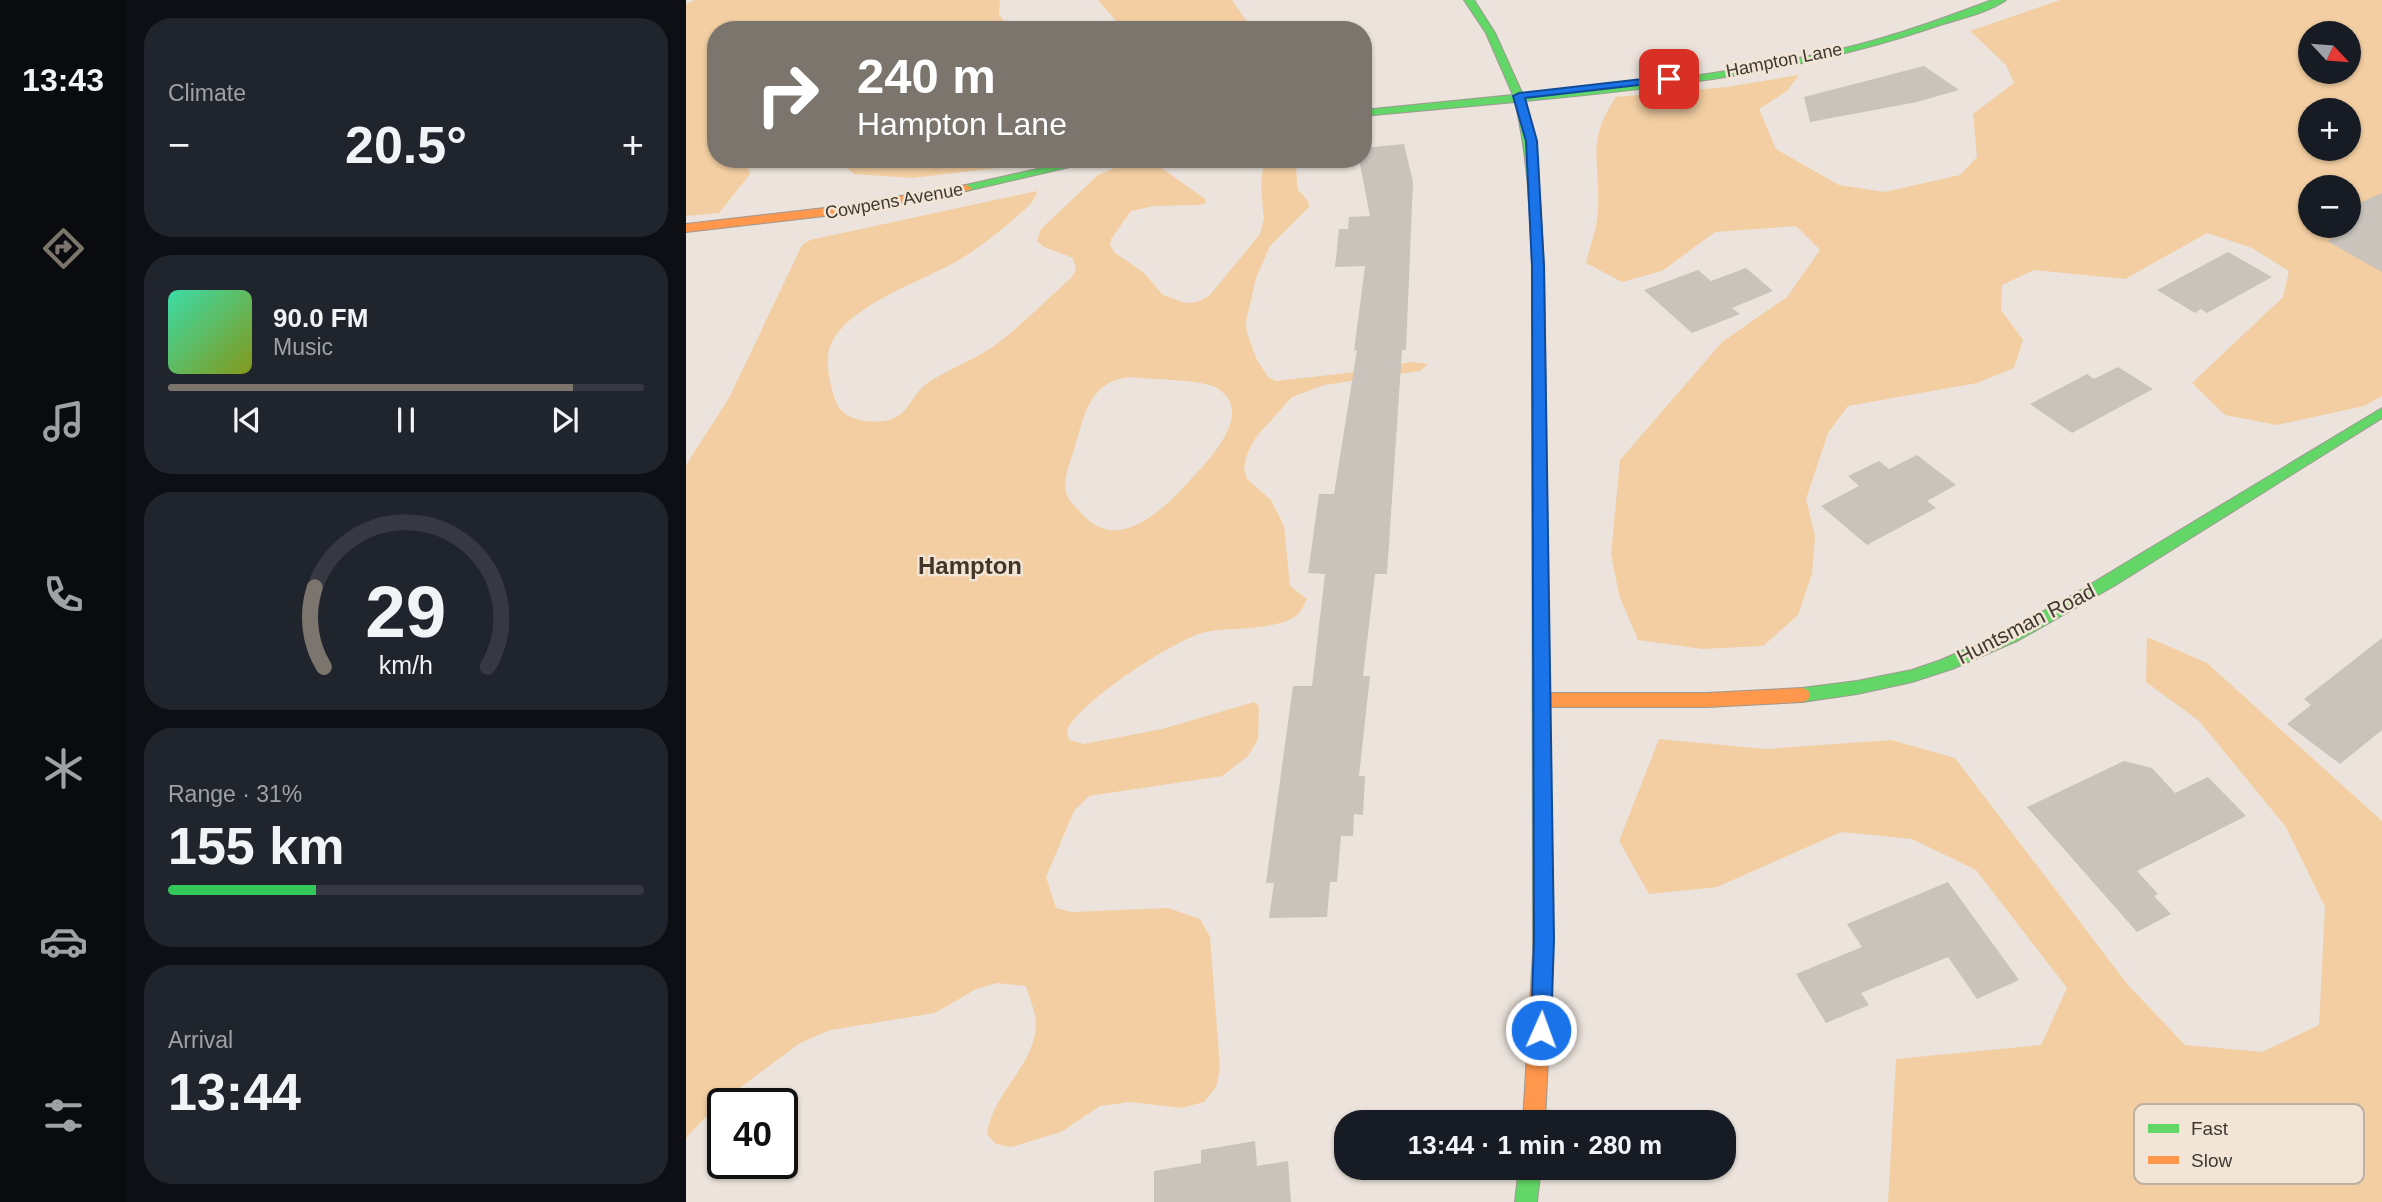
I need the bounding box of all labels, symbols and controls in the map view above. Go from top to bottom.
north arrow [2298,21,2361,84]
map controls [2298,21,2361,238]
street label: Hampton Lane [1724,39,1844,81]
icon: right [742,49,833,140]
text: 240 m [857,49,996,103]
pin [1639,49,1699,109]
icon: arrive [1650,60,1688,98]
text: 13:43 [22,62,104,98]
text: Climate [168,80,246,106]
button: + [2298,98,2361,161]
text: Hampton Lane [857,106,1067,142]
text: 20.5° [345,116,467,174]
text: − [168,124,190,166]
text: + [622,124,644,166]
button: − [2298,175,2361,238]
street label: Cowpens Avenue [823,179,965,223]
icon: directions [39,224,88,273]
text: 90.0 FM [273,303,368,333]
text: Music [273,334,333,360]
icon: music [39,397,88,446]
icon: previous [228,401,266,439]
icon: pause [387,401,425,439]
icon: next [546,401,584,439]
district label: Hampton [918,552,1022,579]
icon: phone [39,570,88,619]
text: 29 [366,571,446,652]
street label: Huntsman Road [1953,579,2099,668]
text: km/h [379,651,433,679]
icon: climate [39,744,88,793]
text: Range · 31% [168,781,302,807]
text: 155 km [168,817,344,875]
icon: car [39,917,88,966]
position arrow [1504,993,1578,1067]
text: Arrival [168,1027,233,1053]
text: 13:44 [168,1063,301,1121]
speed limit sign: 40 [707,1088,798,1179]
icon: filters [39,1091,88,1140]
legend [2134,1104,2364,1184]
text: Fast [2191,1118,2229,1139]
text: 13:44 · 1 min · 280 m [1408,1130,1662,1160]
text: Slow [2191,1150,2232,1171]

